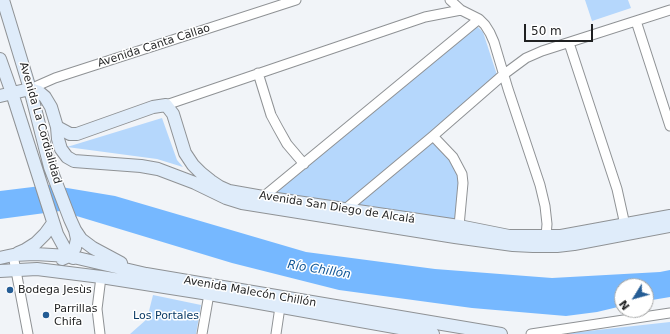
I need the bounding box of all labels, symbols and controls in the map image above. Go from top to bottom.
scale bar [526,16,595,42]
street label: Avenida Canta Callao [96,22,212,70]
text: 50 m [531,24,562,38]
street label: Avenida La Cordialidad [16,61,64,185]
street label: Avenida San Diego de Alcalá [258,189,416,227]
water label: Río Chillón [286,258,352,282]
street label: Avenida Malecón Chillón [183,274,317,310]
north arrow [614,278,654,318]
place label: Bodega Jesùs [18,283,92,297]
marker: Bodega Jesùs [5,285,15,295]
text: N [617,297,633,313]
place label: Parrillas Chifa [54,302,97,328]
park label: Los Portales [133,309,199,323]
marker: Parrillas Chifa [41,310,51,320]

